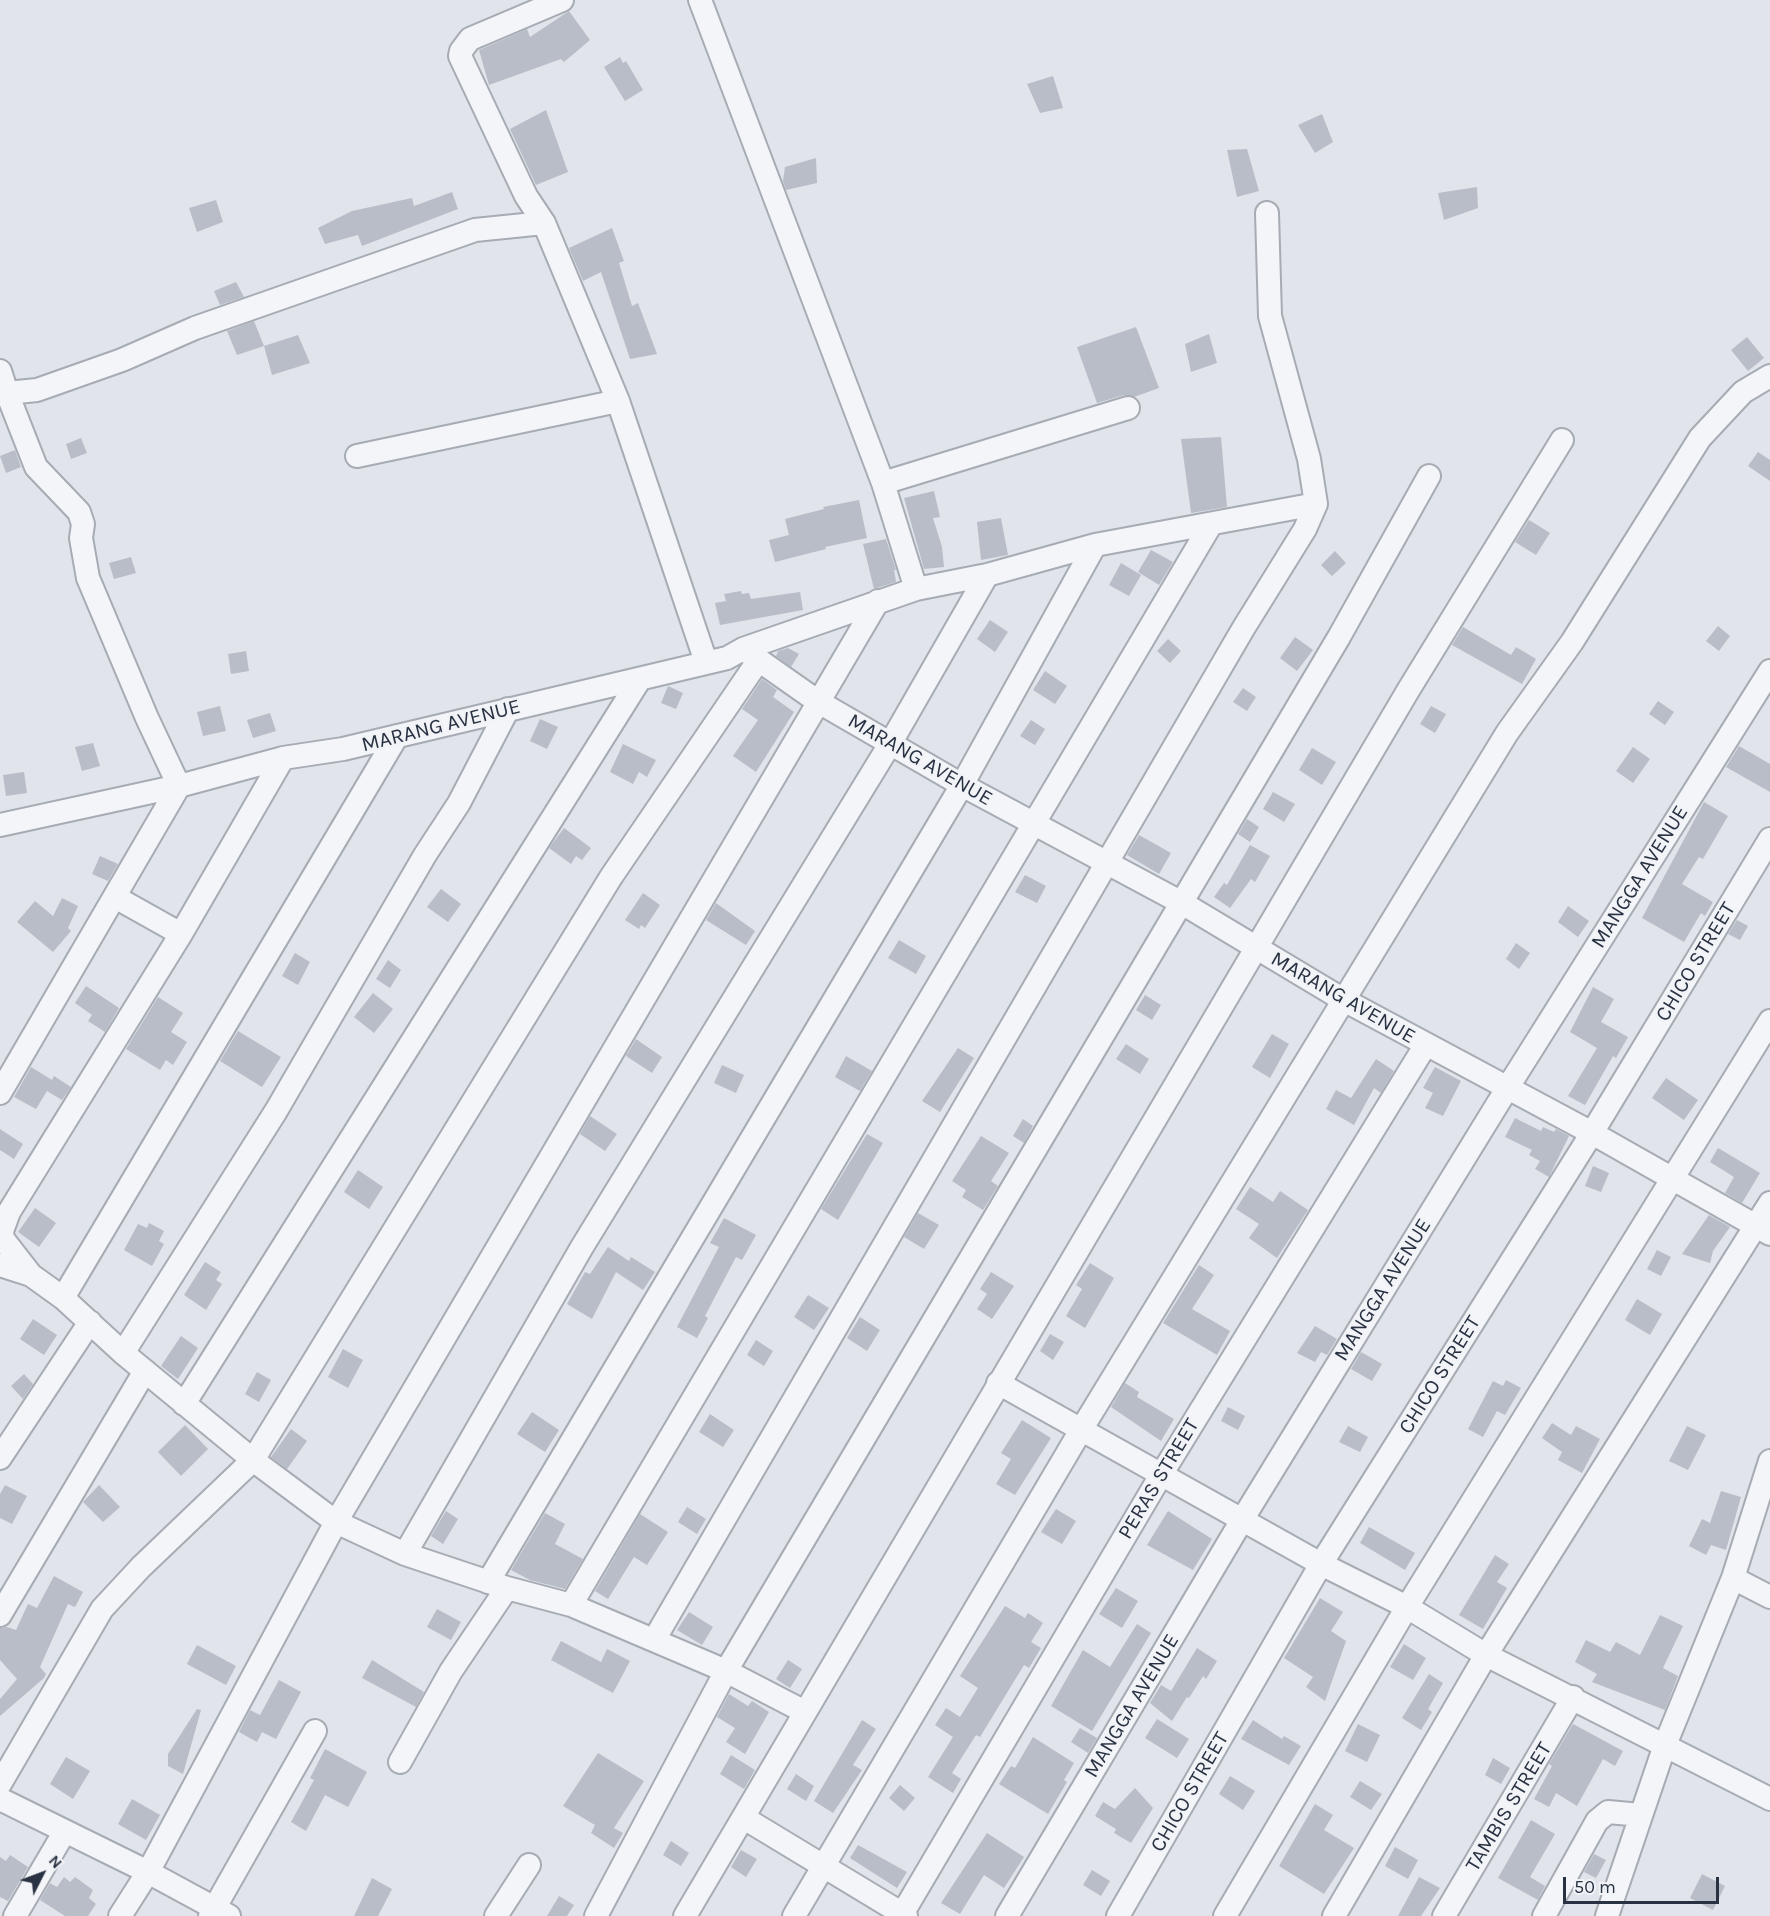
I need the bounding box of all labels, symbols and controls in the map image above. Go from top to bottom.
street label: MARANG AVENUE [359,694,523,758]
street label: MARANG AVENUE [843,708,997,812]
street label: MANGGA AVENUE [1586,801,1694,953]
street label: CHICO STREET [1651,898,1741,1026]
street label: MARANG AVENUE [1266,946,1420,1050]
street label: MANGGA AVENUE [1329,1214,1437,1366]
street label: CHICO STREET [1394,1311,1486,1439]
street label: PERAS STREET [1113,1414,1205,1544]
street label: MANGGA AVENUE [1079,1630,1185,1782]
street label: CHICO STREET [1145,1728,1235,1856]
street label: TAMBIS STREET [1461,1738,1557,1876]
north arrow [12,1844,72,1904]
text: N [45,1851,67,1872]
scale bar [1566,1865,1722,1903]
text: 50 m [1574,1876,1616,1898]

